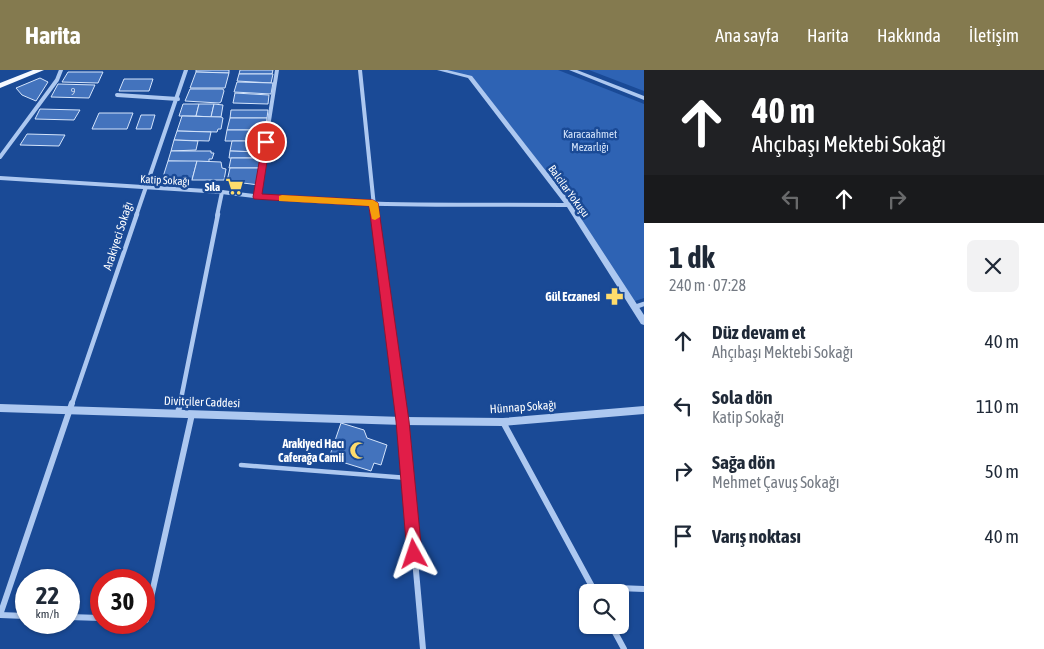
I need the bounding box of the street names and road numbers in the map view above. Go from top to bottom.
street label: Balcilar Yokuşu [546,163,592,219]
street label: Katip Sokağı [140,173,190,187]
street label: Arakiyeci Sokağı [100,200,136,272]
street label: Divitçiler Caddesi [164,394,240,410]
street label: Hünnap Sokağı [489,398,557,416]

